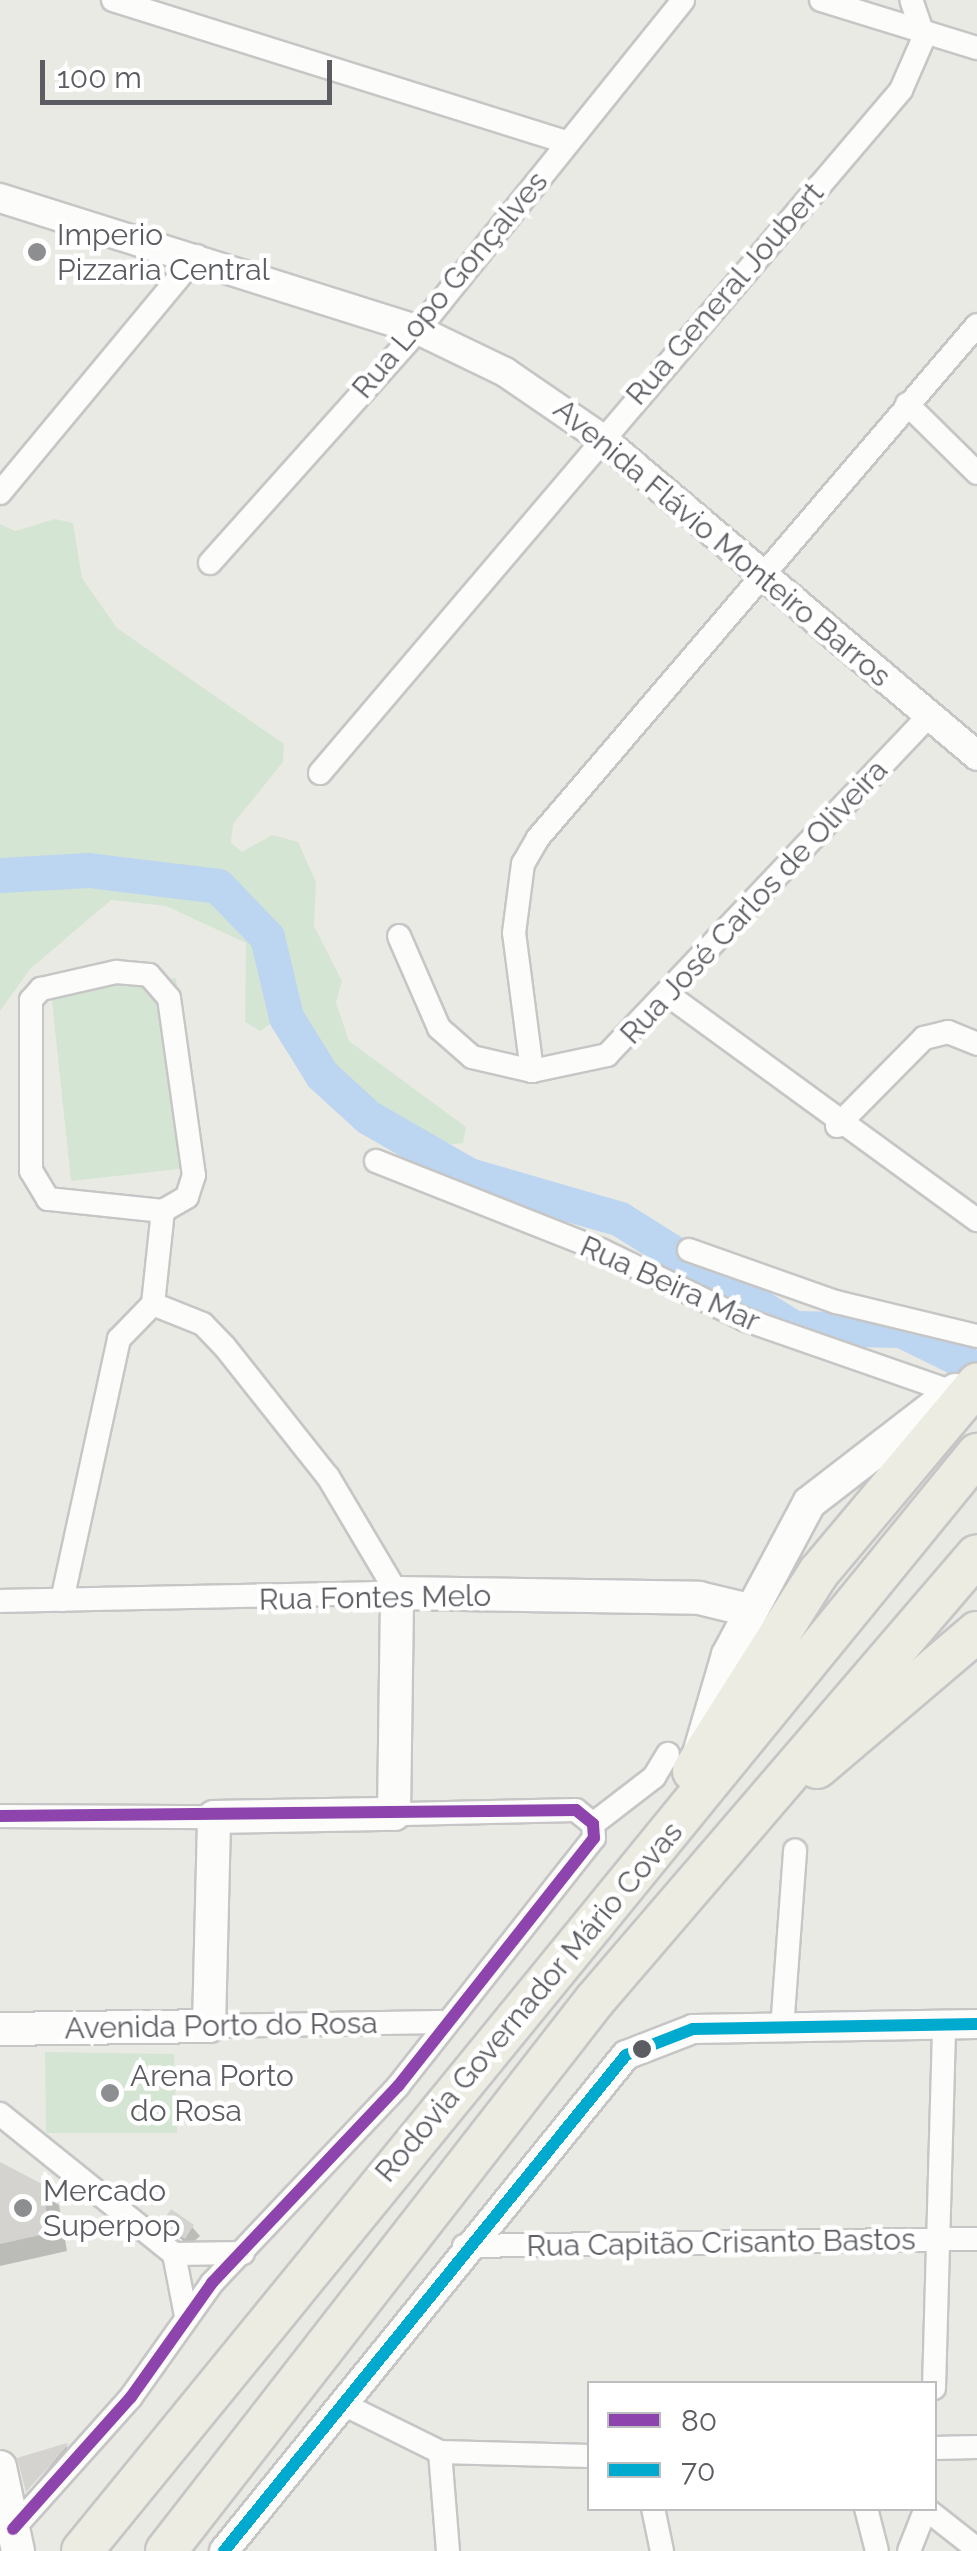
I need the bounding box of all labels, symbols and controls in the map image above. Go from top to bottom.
scale bar [45,40,338,102]
text: 100 m [57,60,142,95]
street label: Rua Lopo Gonçalves [345,164,555,406]
street label: Rua General Joubert [618,175,832,413]
place label: Imperio Pizzaria Central [57,217,270,288]
marker: Imperio Pizzaria Central [26,241,48,263]
street label: Avenida Flávio Monteiro Barros [546,391,898,695]
street label: Rua José Carlos de Oliveira [613,752,895,1052]
street label: Rua Beira Mar [575,1228,765,1340]
street label: Rua Fontes Melo [259,1578,491,1618]
street label: Rodovia Governador Mário Covas [367,1814,691,2190]
street label: Avenida Porto do Rosa [64,2005,378,2047]
unlabelled marker [632,2039,652,2059]
place label: Arena Porto do Rosa [130,2058,294,2128]
marker: Arena Porto do Rosa [99,2082,121,2104]
place label: Mercado Superpop [43,2173,181,2244]
marker: Mercado Superpop [12,2197,34,2219]
street label: Rua Capitão Crisanto Bastos [526,2222,916,2264]
legend [587,2381,937,2511]
text: 80 [681,2403,717,2438]
text: 70 [681,2453,715,2488]

